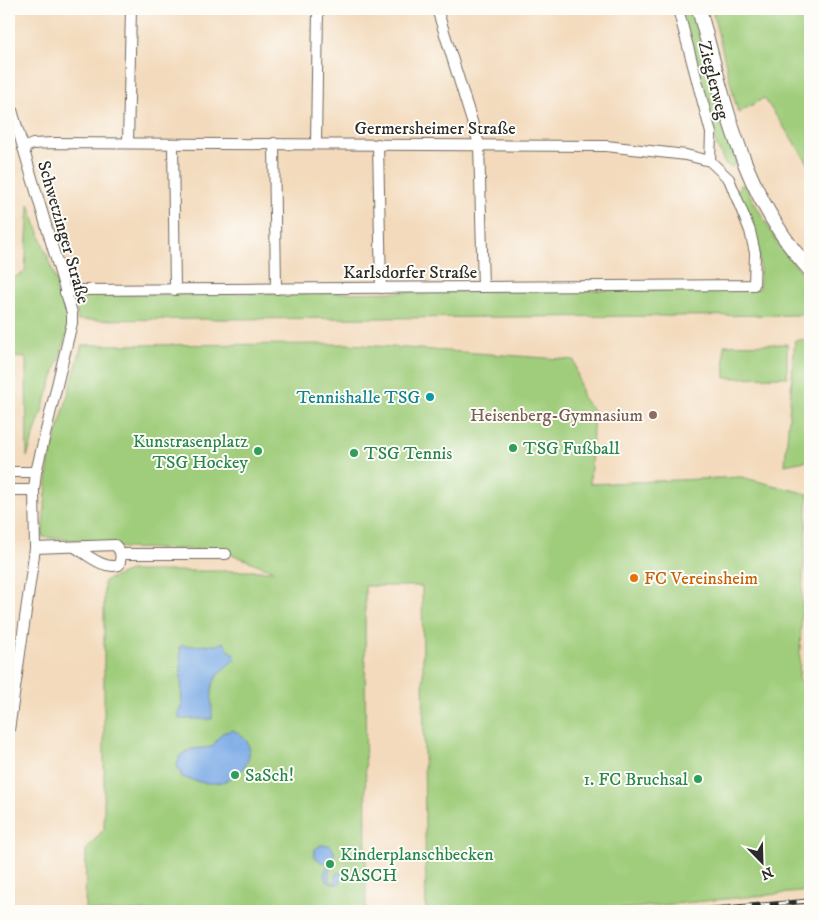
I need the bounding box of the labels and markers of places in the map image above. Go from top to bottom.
place label: Tennishalle TSG [296,387,420,409]
marker: Tennishalle TSG [424,391,436,403]
place label: Heisenberg-Gymnasium [470,405,643,427]
marker: Heisenberg-Gymnasium [647,409,659,421]
place label: Kunstrasenplatz TSG Hockey [133,431,248,474]
place label: TSG Fußball [523,438,620,460]
marker: TSG Fußball [507,442,519,454]
place label: TSG Tennis [364,443,452,465]
marker: Kunstrasenplatz TSG Hockey [252,445,264,457]
marker: TSG Tennis [348,447,360,459]
place label: FC Vereinsheim [644,568,758,590]
marker: FC Vereinsheim [628,572,640,584]
place label: SaSch! [245,765,294,787]
marker: SaSch! [229,769,241,781]
place label: 1. FC Bruchsal [583,769,689,791]
marker: 1. FC Bruchsal [692,773,704,785]
place label: Kinderplanschbecken SASCH [340,844,494,887]
marker: Kinderplanschbecken SASCH [324,858,336,870]

